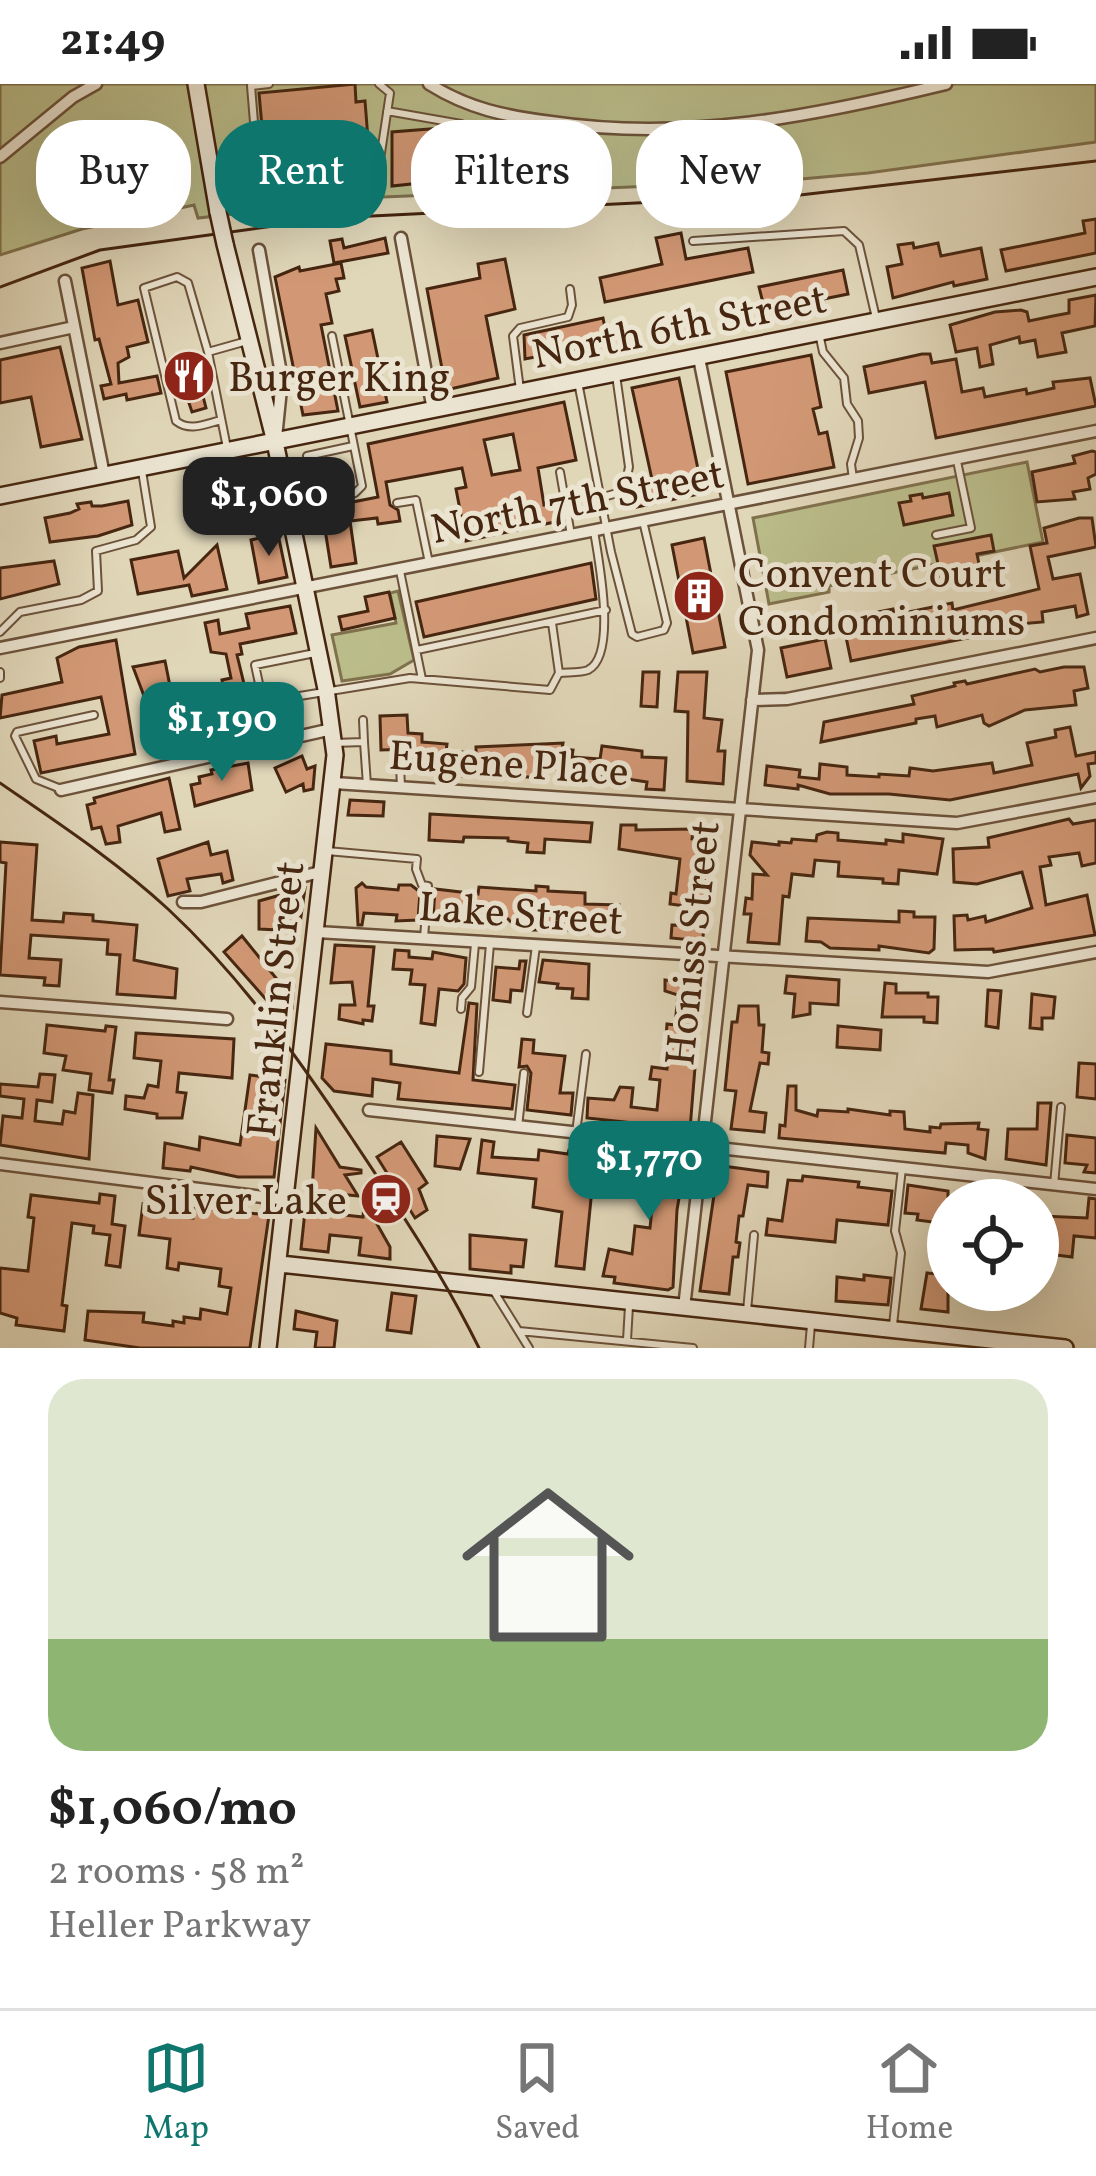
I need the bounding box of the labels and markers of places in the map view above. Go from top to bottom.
restaurant icon: Burger King [161,348,217,404]
place label: Burger King [228,351,450,410]
pin: $1,060 [171,457,367,559]
place label: Convent Court Condominiums [738,547,1025,654]
building icon: Convent Court Condominiums [671,568,727,624]
pin: $1,190 [124,682,320,784]
pin: $1,770 [551,1121,747,1223]
station icon: Silver Lake [358,1171,414,1227]
place label: Silver Lake [144,1174,347,1233]

